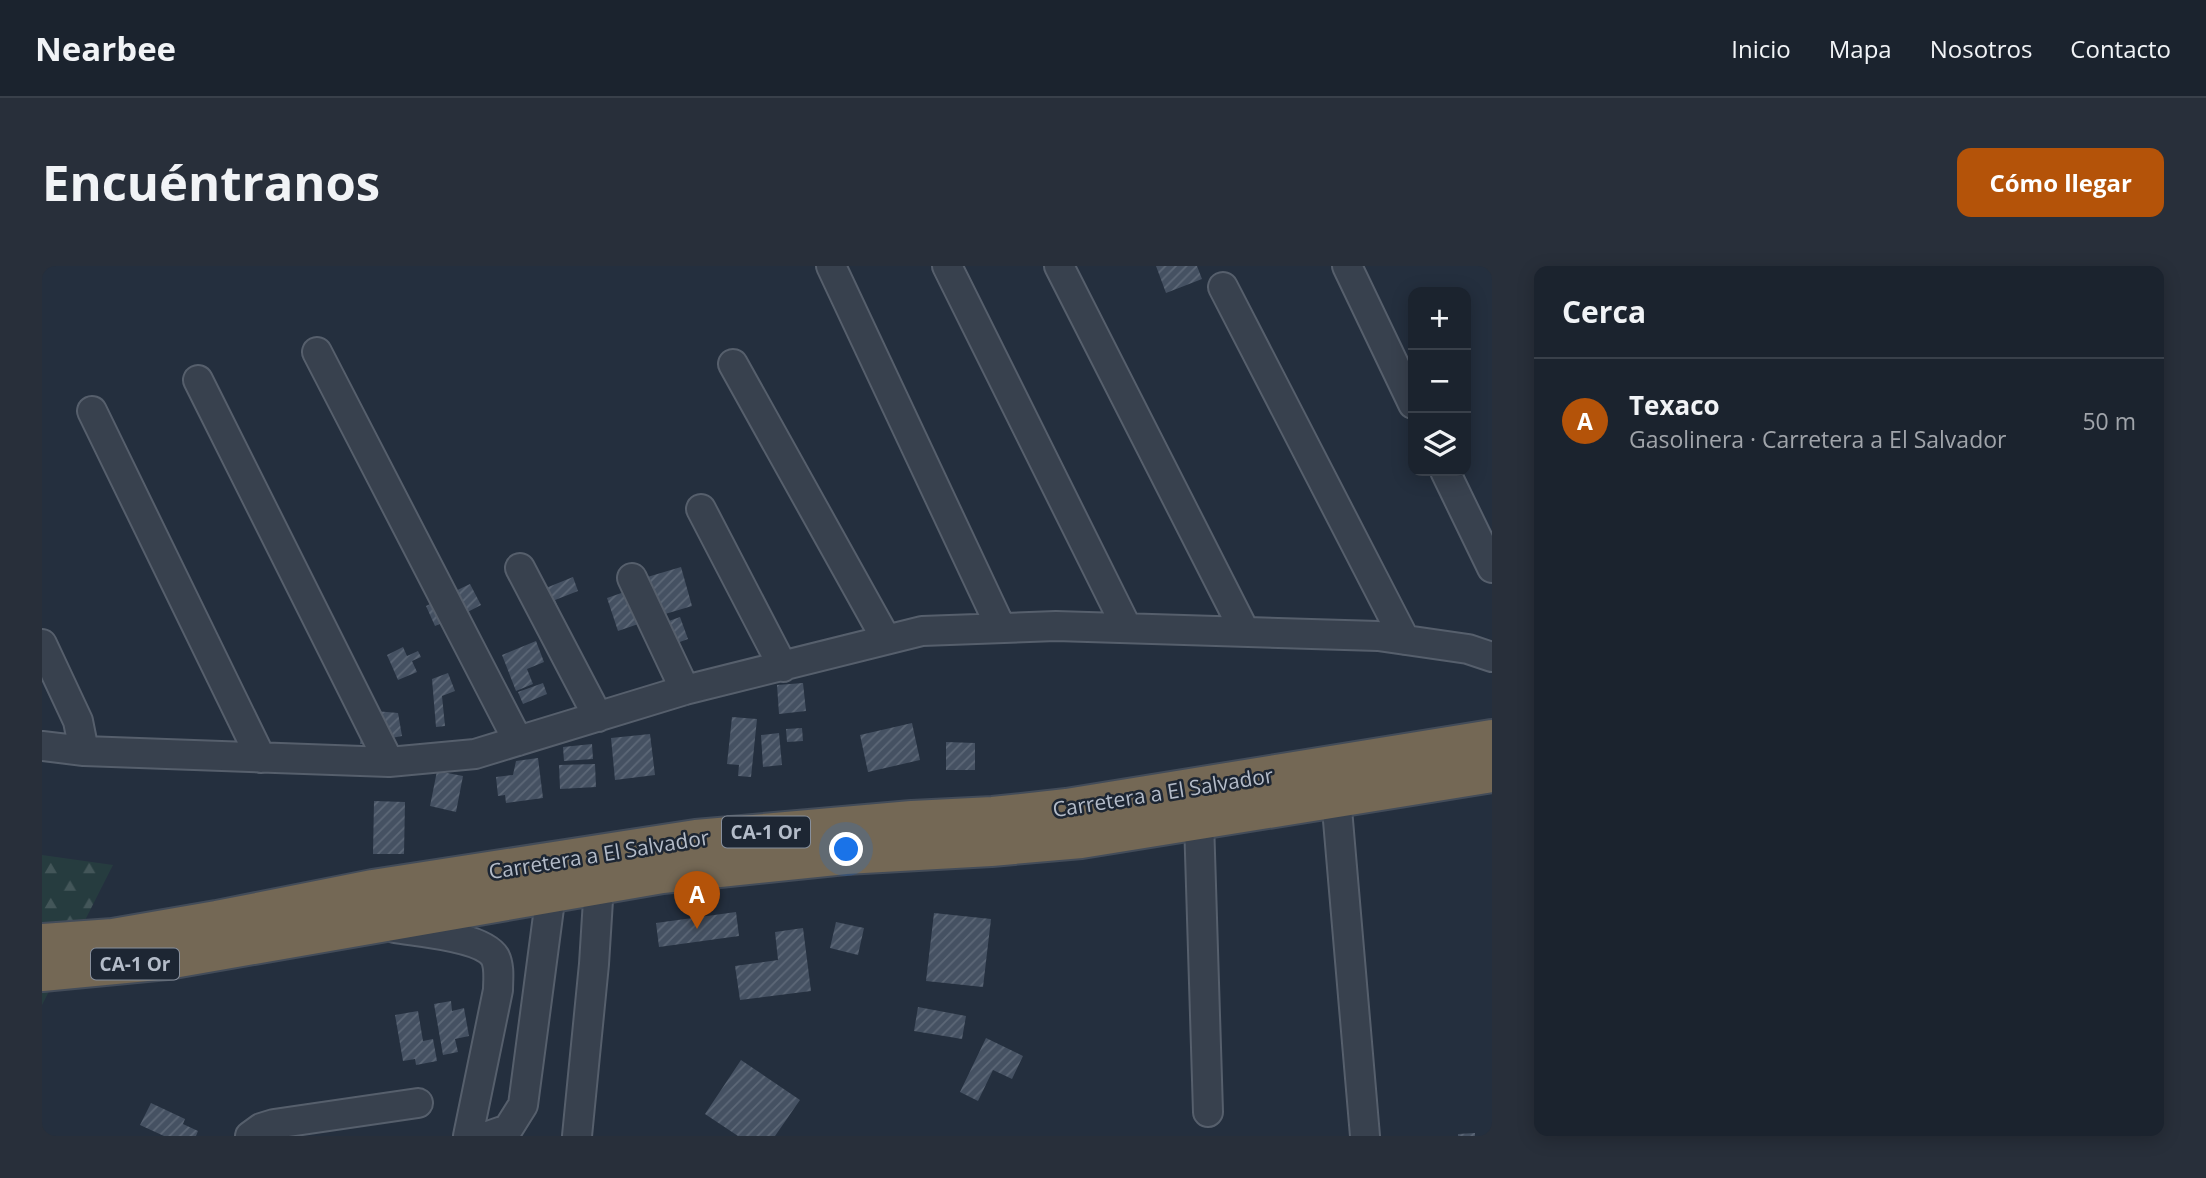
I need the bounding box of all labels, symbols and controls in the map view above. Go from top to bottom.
text: Nearbee [35,26,176,71]
text: Inicio [1731,32,1791,65]
text: Mapa [1829,32,1892,65]
text: Nosotros [1930,32,2032,65]
text: Contacto [2070,32,2171,65]
button: Cómo llegar [1957,148,2164,217]
text: Encuéntranos [42,149,380,215]
map controls [1408,287,1471,476]
button: + [1408,287,1471,350]
text: Cerca [1562,291,1646,332]
button: − [1408,350,1471,413]
text: Texaco [1629,387,1720,423]
text: A [1577,405,1593,437]
text: 50 m [2082,405,2136,437]
button: layers [1408,413,1471,476]
text: Gasolinera · Carretera a El Salvador [1629,423,2006,455]
street label: Carretera a El Salvador [1050,761,1276,823]
road number: CA-1 Or [722,817,810,848]
street label: Carretera a El Salvador [486,823,712,885]
your location [829,832,863,866]
pin: A [674,871,720,929]
road number: CA-1 Or [91,948,179,979]

